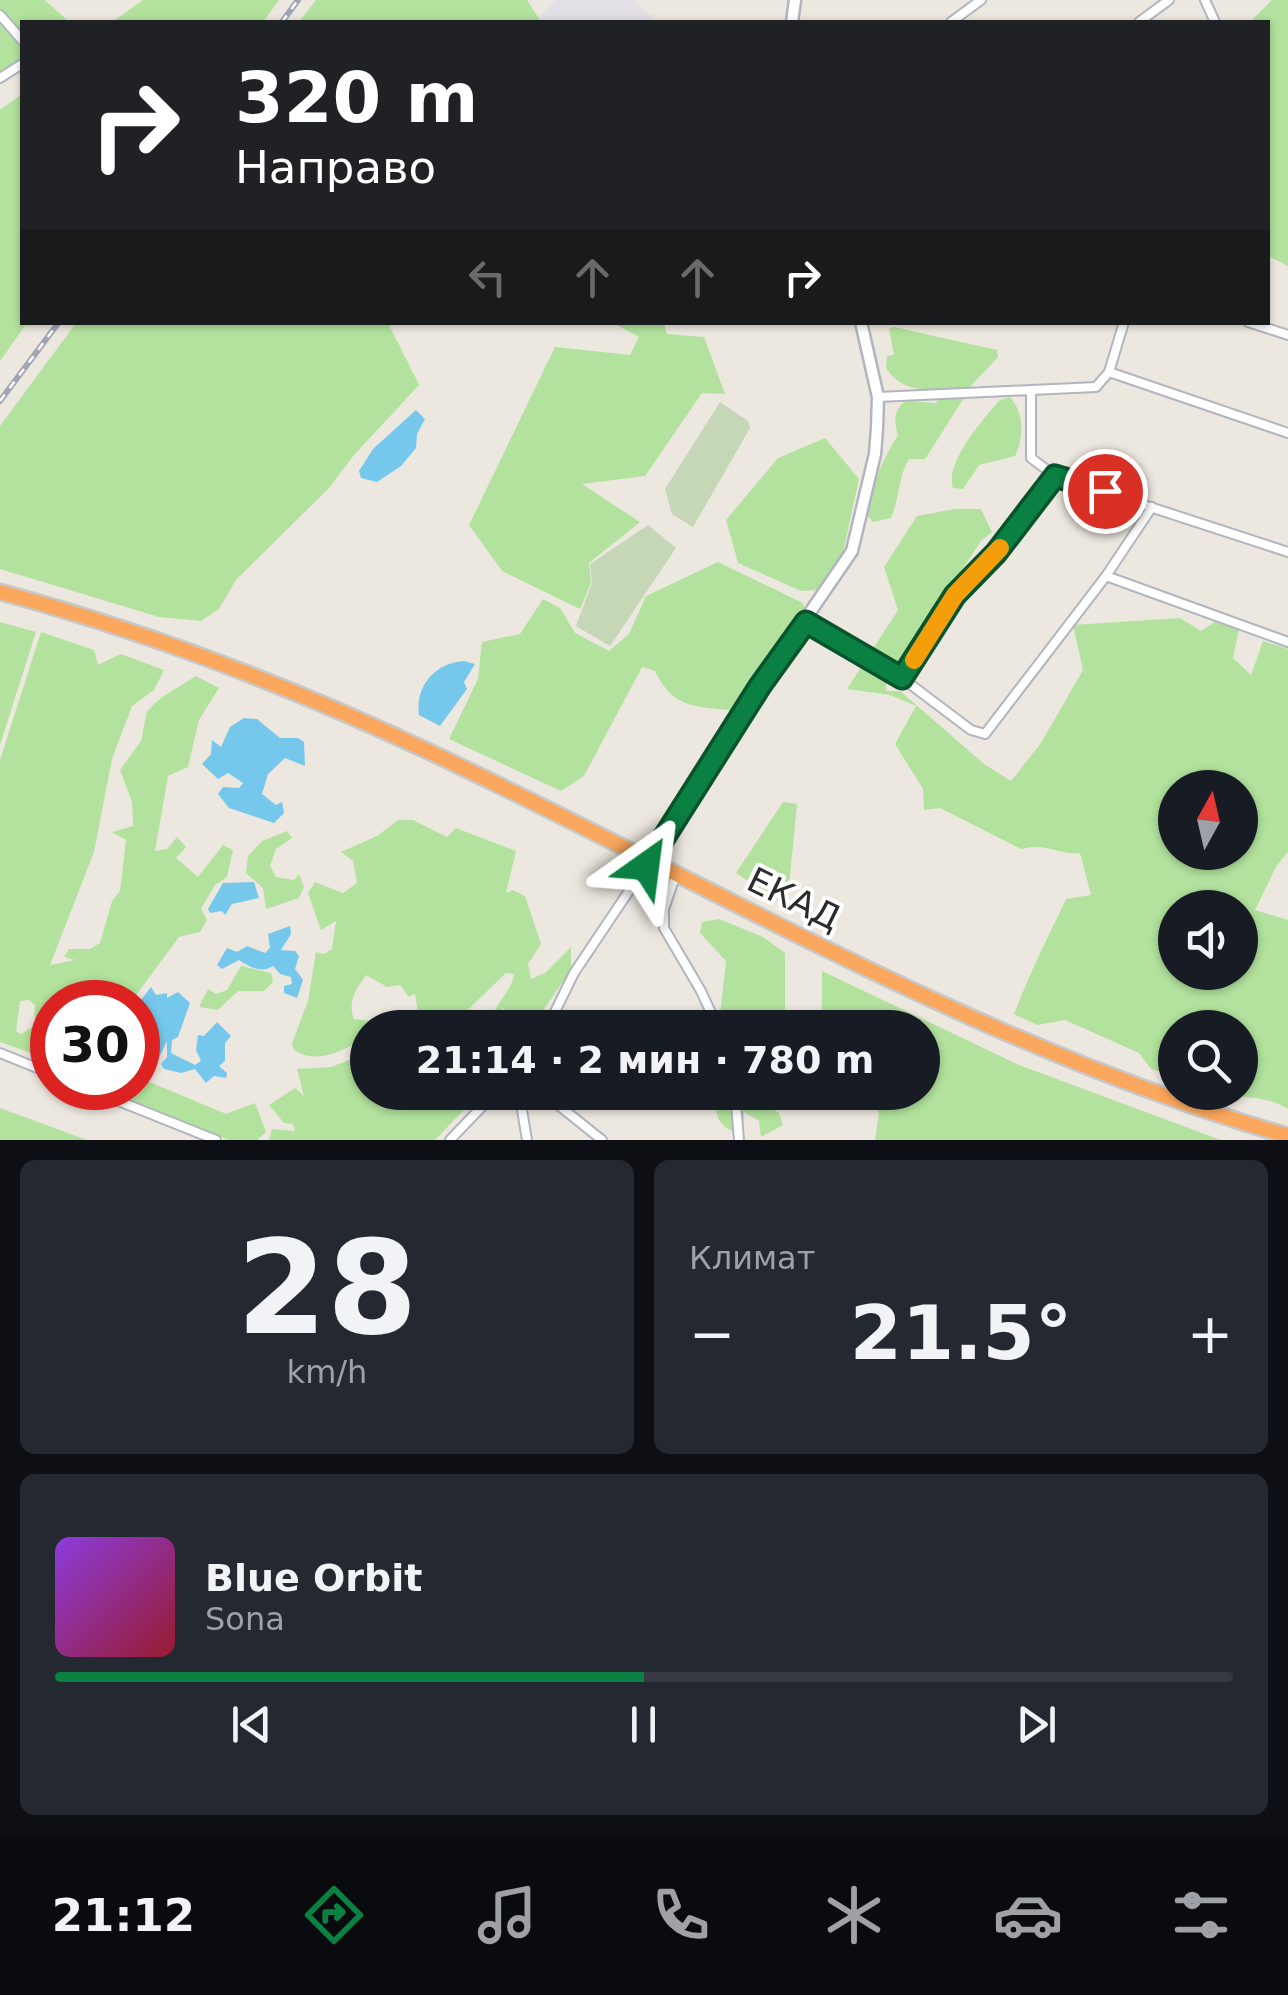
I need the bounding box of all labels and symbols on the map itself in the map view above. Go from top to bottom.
pin [1063,449,1148,534]
north arrow [1158,770,1258,870]
position arrow [594,814,698,918]
street label: ЕКАД [741,859,847,939]
speed limit sign: 30 [30,980,160,1110]

